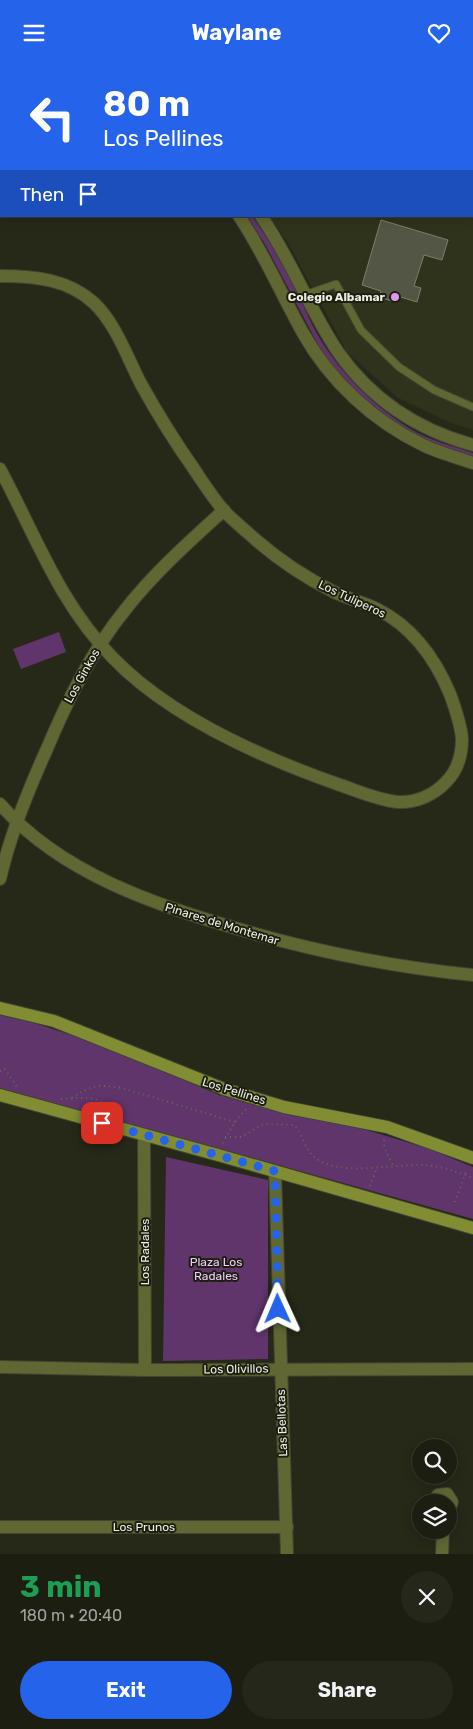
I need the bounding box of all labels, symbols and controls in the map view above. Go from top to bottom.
icon: menu [20,19,48,47]
text: Waylane [191,19,282,46]
icon: heart [425,19,453,47]
text: 80 m [103,83,190,125]
icon: left [20,85,85,150]
text: Los Pellines [103,125,224,152]
icon: arrive [74,180,102,208]
text: Then [20,183,64,206]
place label: Colegio Albamar [288,290,386,304]
marker: Colegio Albamar [389,291,401,303]
street label: Los Tuliperos [316,577,388,621]
street label: Los Ginkos [61,646,103,706]
street label: Pinares de Montemar [163,900,281,948]
street label: Los Pellines [200,1075,268,1107]
pin [81,1102,123,1144]
icon: arrive [88,1109,116,1137]
street label: Los Radales [138,1219,152,1285]
park label: Plaza Los Radales [190,1255,242,1283]
position arrow [251,1282,303,1334]
street label: Los Olivillos [203,1361,269,1377]
street label: Las Bellotas [274,1389,290,1457]
map controls [412,1439,457,1539]
button: search [412,1439,457,1484]
button: layers [412,1494,457,1539]
street label: Los Prunos [113,1520,175,1534]
text: 3 min [20,1569,102,1605]
button: close [401,1571,453,1623]
text: 180 m · 20:40 [20,1606,122,1625]
button: Exit [20,1661,232,1719]
button: Share [242,1661,453,1719]

